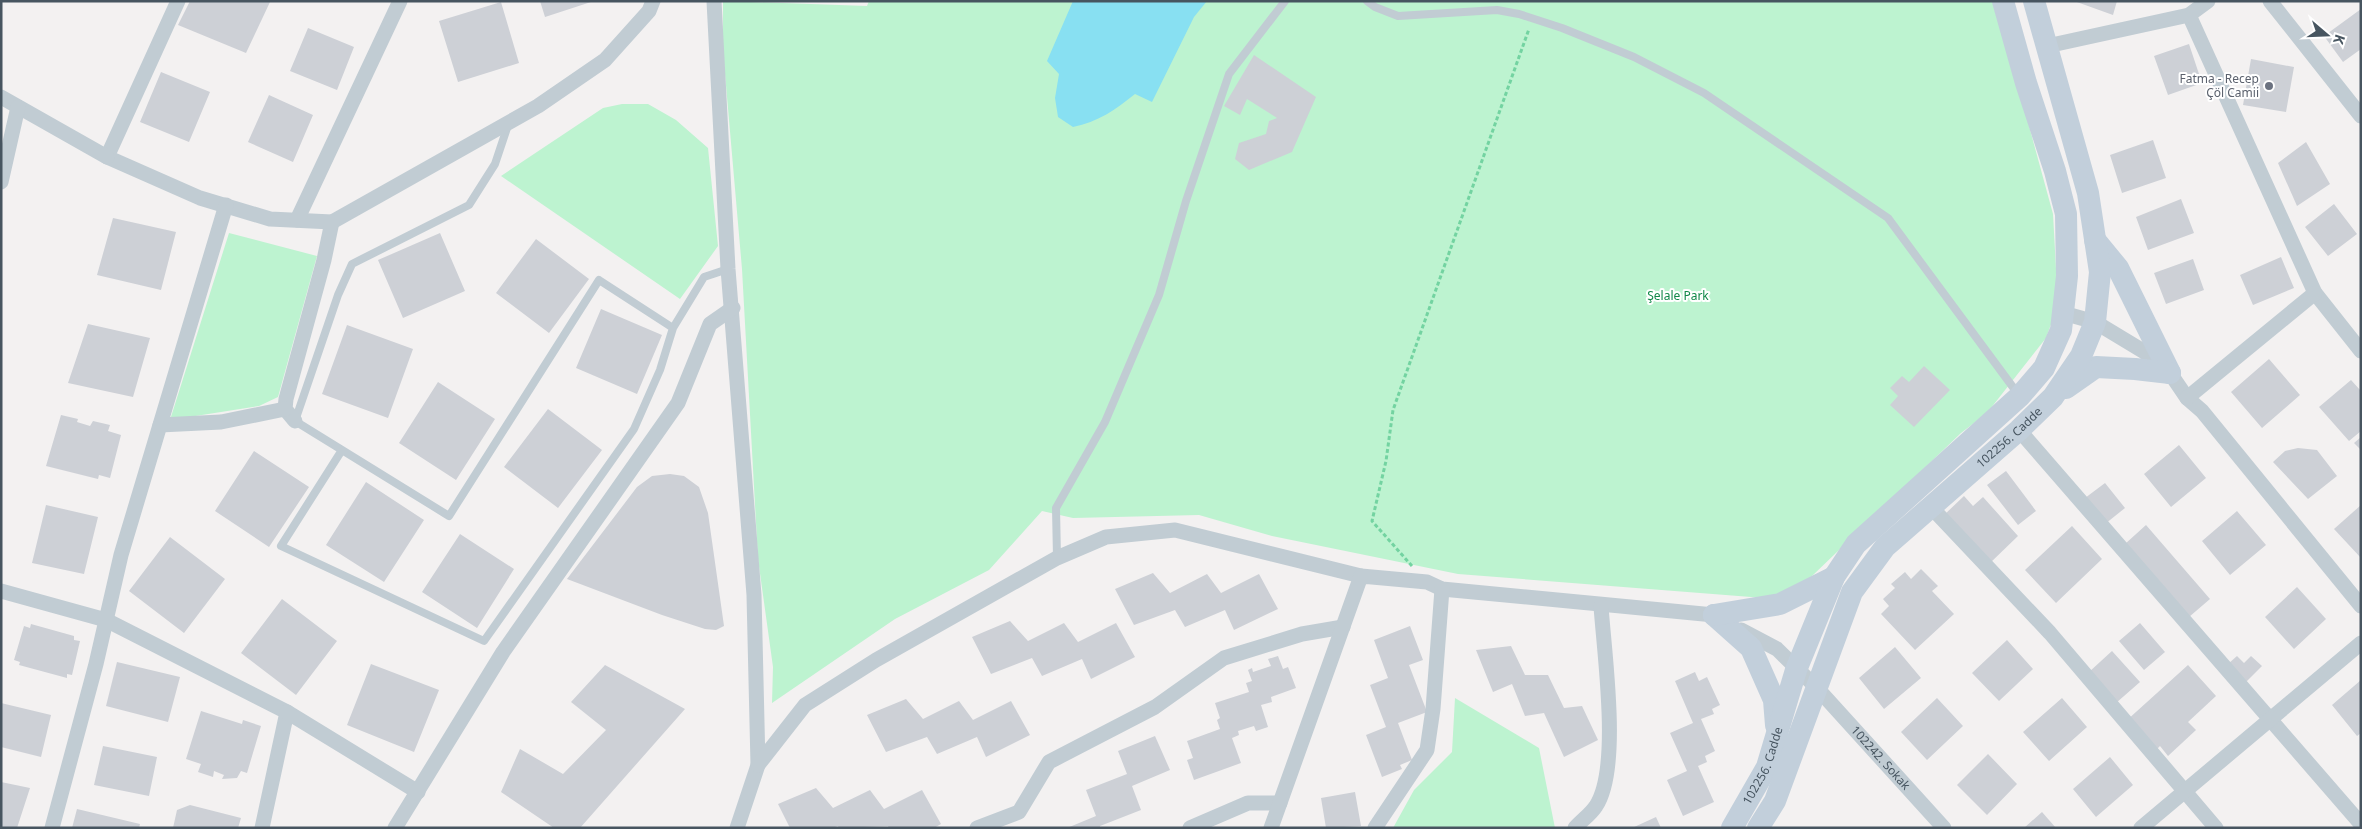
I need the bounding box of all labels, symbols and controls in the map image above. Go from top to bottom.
north arrow [2302,10,2352,60]
text: K [2329,32,2350,48]
place label: Fatma - Recep Çöl Camii [2180,70,2259,101]
marker: Fatma - Recep Çöl Camii [2263,80,2275,92]
park label: Şelale Park [1647,287,1709,304]
street label: 102256. Cadde [1972,403,2046,472]
street label: 102242. Sokak [1847,722,1915,794]
street label: 102256. Cadde [1738,725,1787,807]

